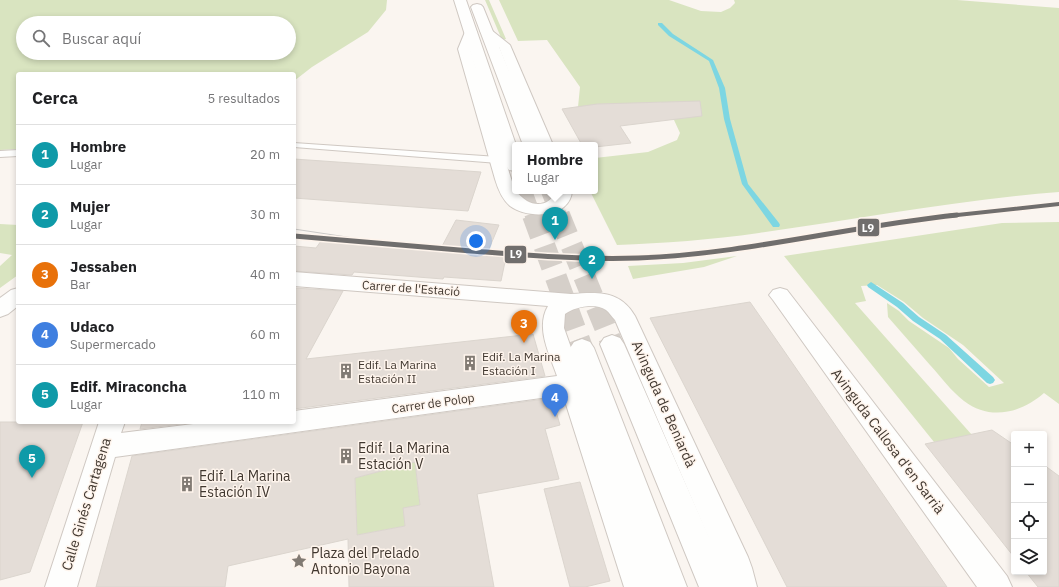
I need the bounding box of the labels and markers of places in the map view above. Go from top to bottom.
pin: 1 [542,207,568,240]
pin: 2 [579,246,605,279]
pin: 3 [511,310,537,343]
place label: Edif. La Marina Estación I [482,349,561,378]
building icon: Edif. La Marina Estación I [461,354,479,372]
place label: Edif. La Marina Estación II [358,357,437,386]
building icon: Edif. La Marina Estación II [337,362,355,380]
pin: 4 [542,384,568,417]
place label: Edif. La Marina Estación V [358,439,450,473]
pin: 5 [19,445,45,478]
building icon: Edif. La Marina Estación V [337,447,355,465]
place label: Edif. La Marina Estación IV [199,467,291,501]
building icon: Edif. La Marina Estación IV [178,475,196,493]
place label: Plaza del Prelado Antonio Bayona [311,544,419,578]
place icon: Plaza del Prelado Antonio Bayona [290,552,308,570]

